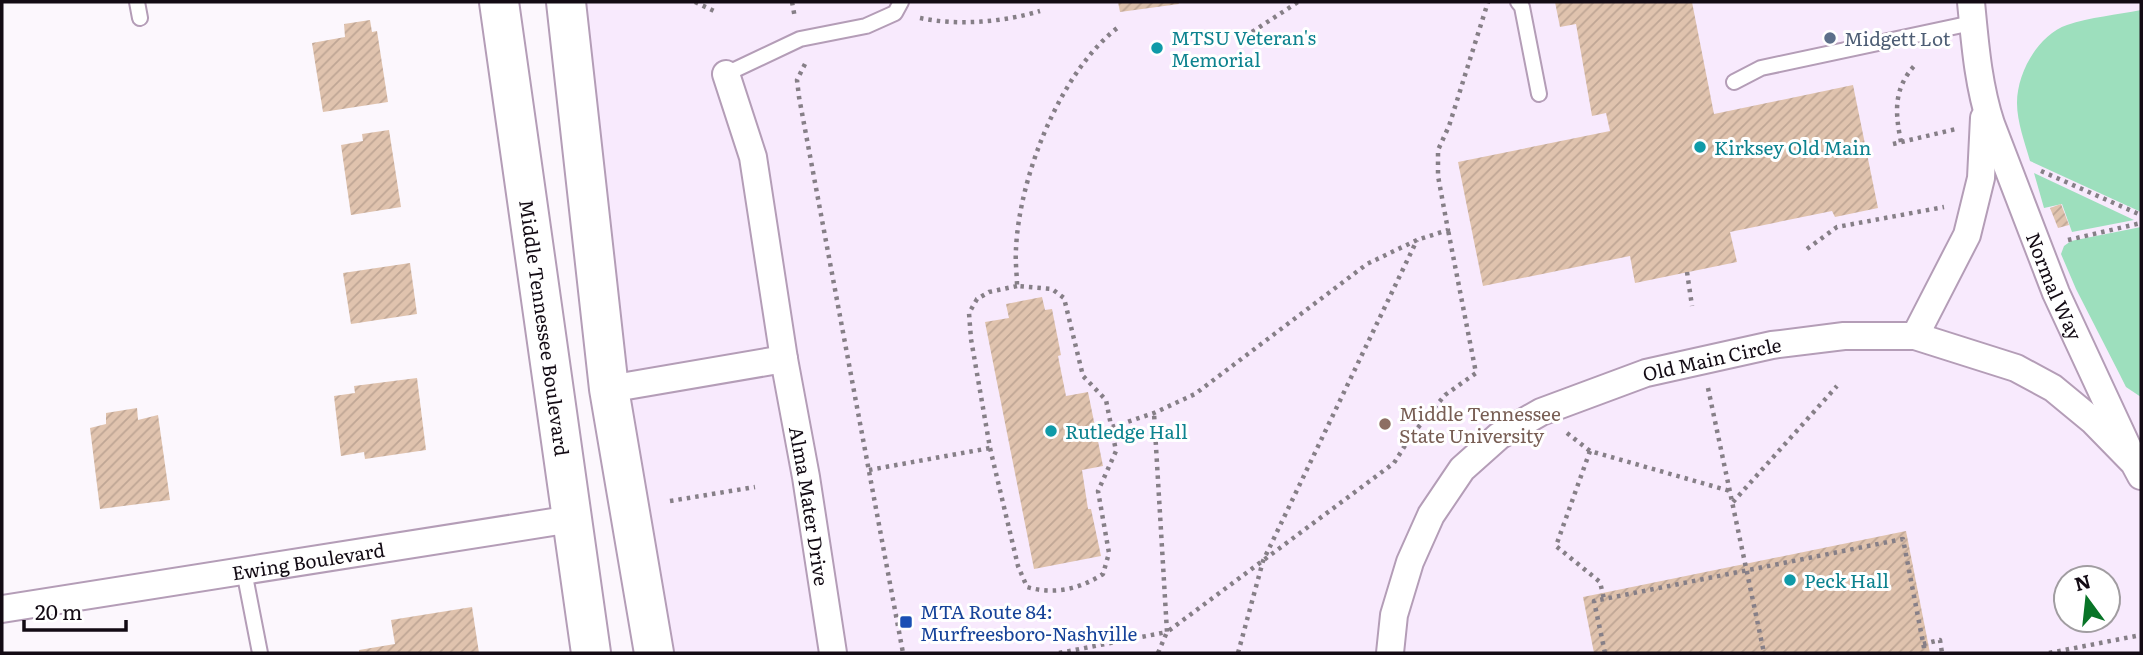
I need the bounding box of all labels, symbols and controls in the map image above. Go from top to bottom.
place label: MTSU Veteran's Memorial [1171,23,1317,73]
place label: Midgett Lot [1844,24,1951,52]
marker: Midgett Lot [1822,30,1838,46]
marker: MTSU Veteran's Memorial [1149,40,1165,56]
place label: Kirksey Old Main [1714,133,1871,161]
marker: Kirksey Old Main [1692,139,1708,155]
street label: Middle Tennessee Boulevard [513,198,577,458]
street label: Normal Way [2020,228,2090,344]
street label: Old Main Circle [1640,330,1783,387]
place label: Middle Tennessee State University [1399,399,1561,449]
marker: Middle Tennessee State University [1377,416,1393,432]
place label: Rutledge Hall [1065,417,1188,445]
marker: Rutledge Hall [1043,423,1059,439]
street label: Alma Mater Drive [783,424,837,588]
street label: Ewing Boulevard [230,535,387,587]
north arrow [2052,564,2122,634]
place label: Peck Hall [1804,566,1889,594]
text: N [2071,566,2094,597]
marker: Peck Hall [1782,572,1798,588]
scale bar [24,588,126,632]
text: 20 m [35,595,82,626]
place label: MTA Route 84: Murfreesboro-Nashville [920,597,1138,647]
marker: MTA Route 84: Murfreesboro-Nashville [898,614,914,630]

